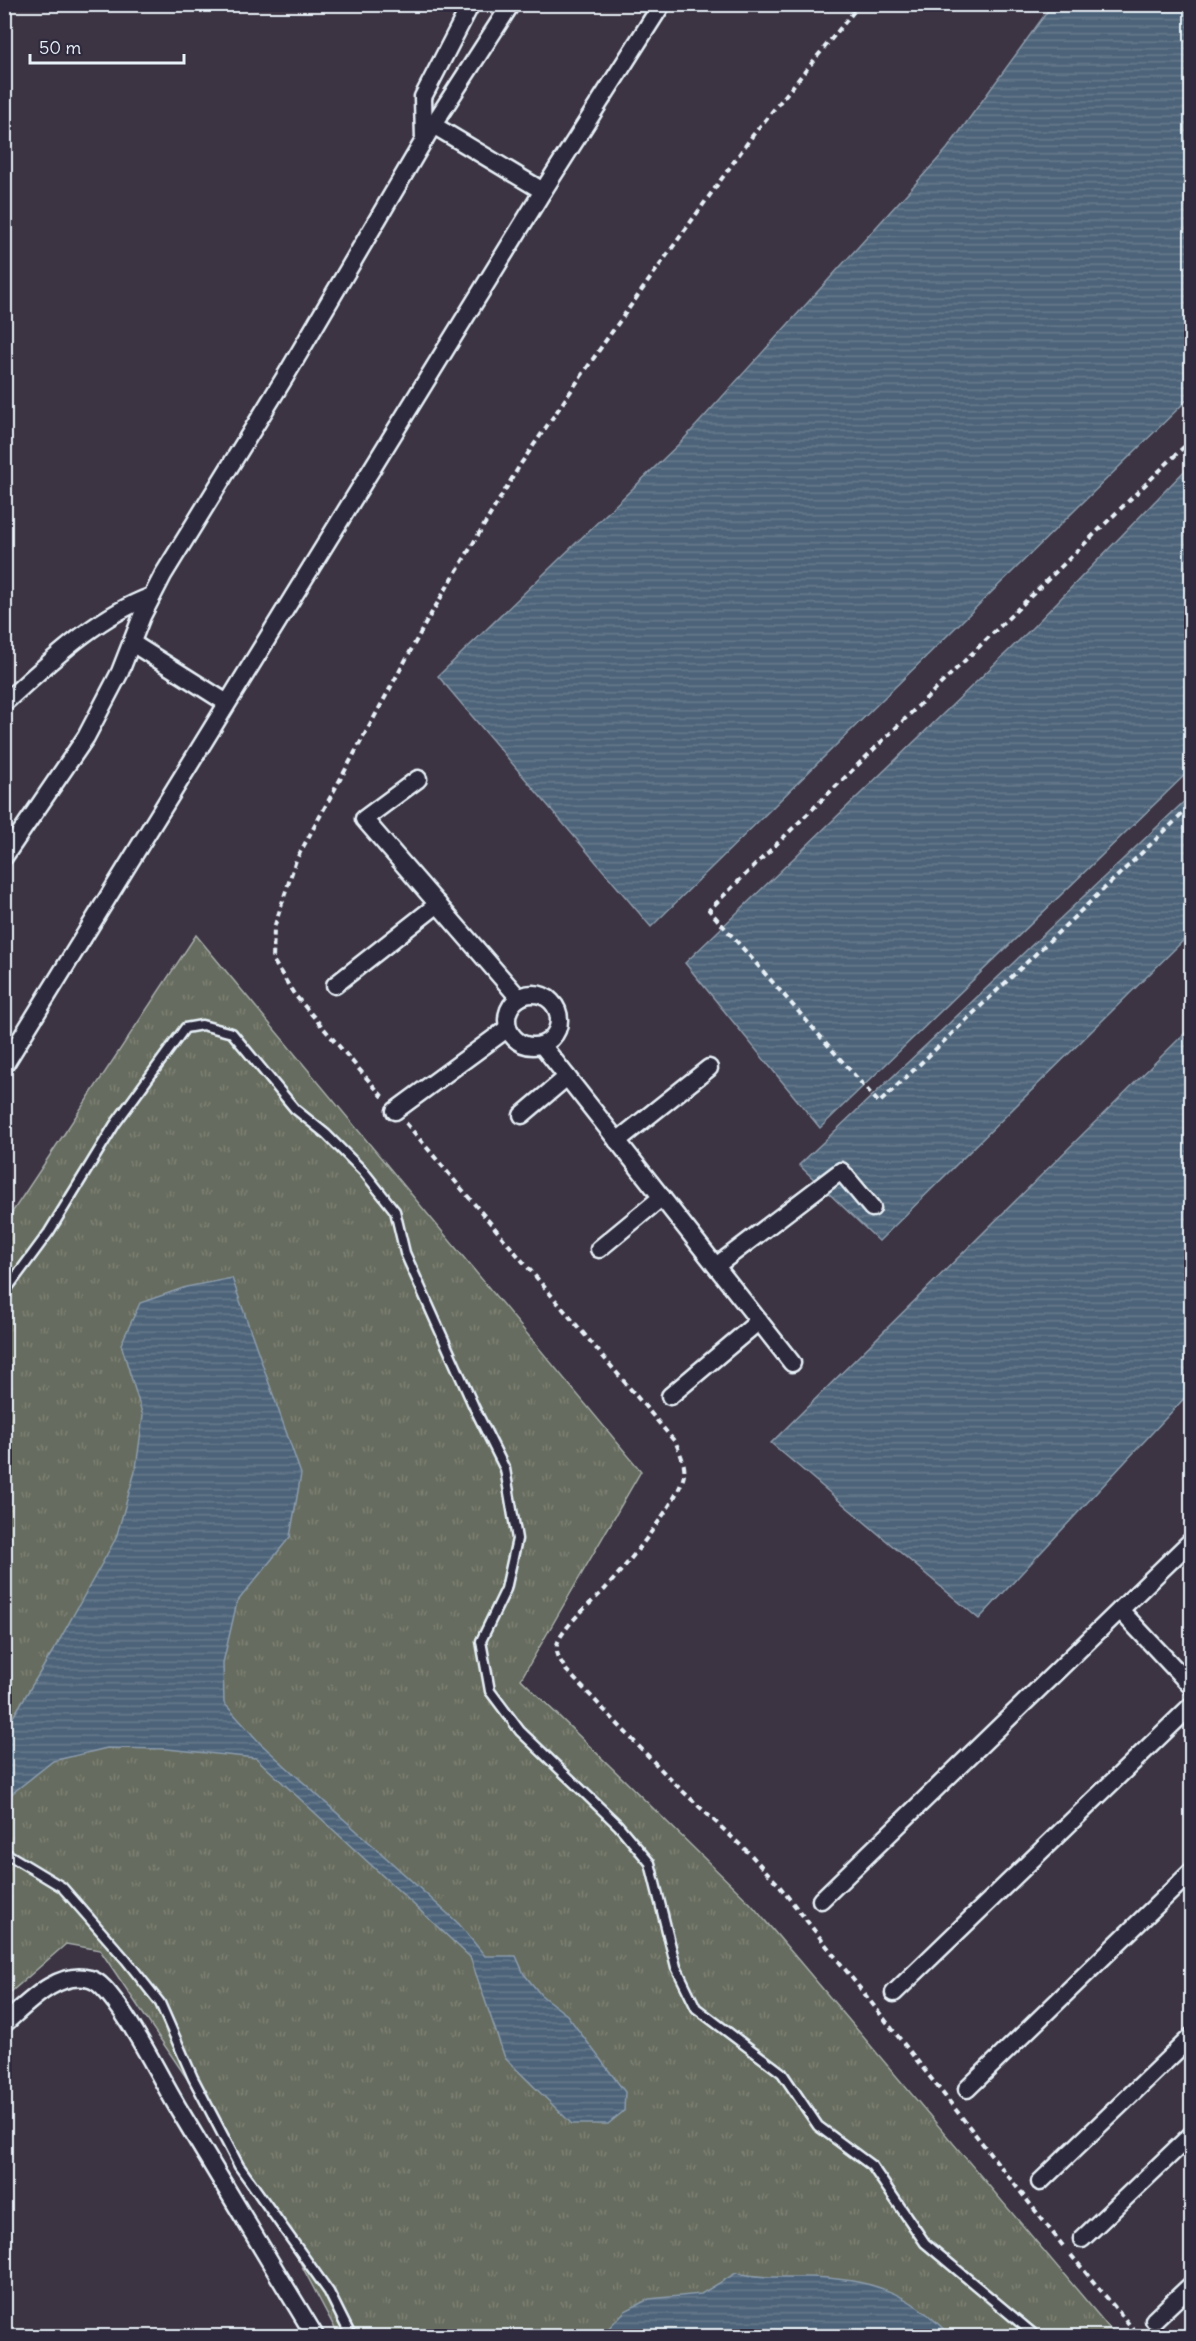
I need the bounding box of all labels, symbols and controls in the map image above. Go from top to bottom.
scale bar [30,27,184,65]
text: 50 m [39,36,81,59]

